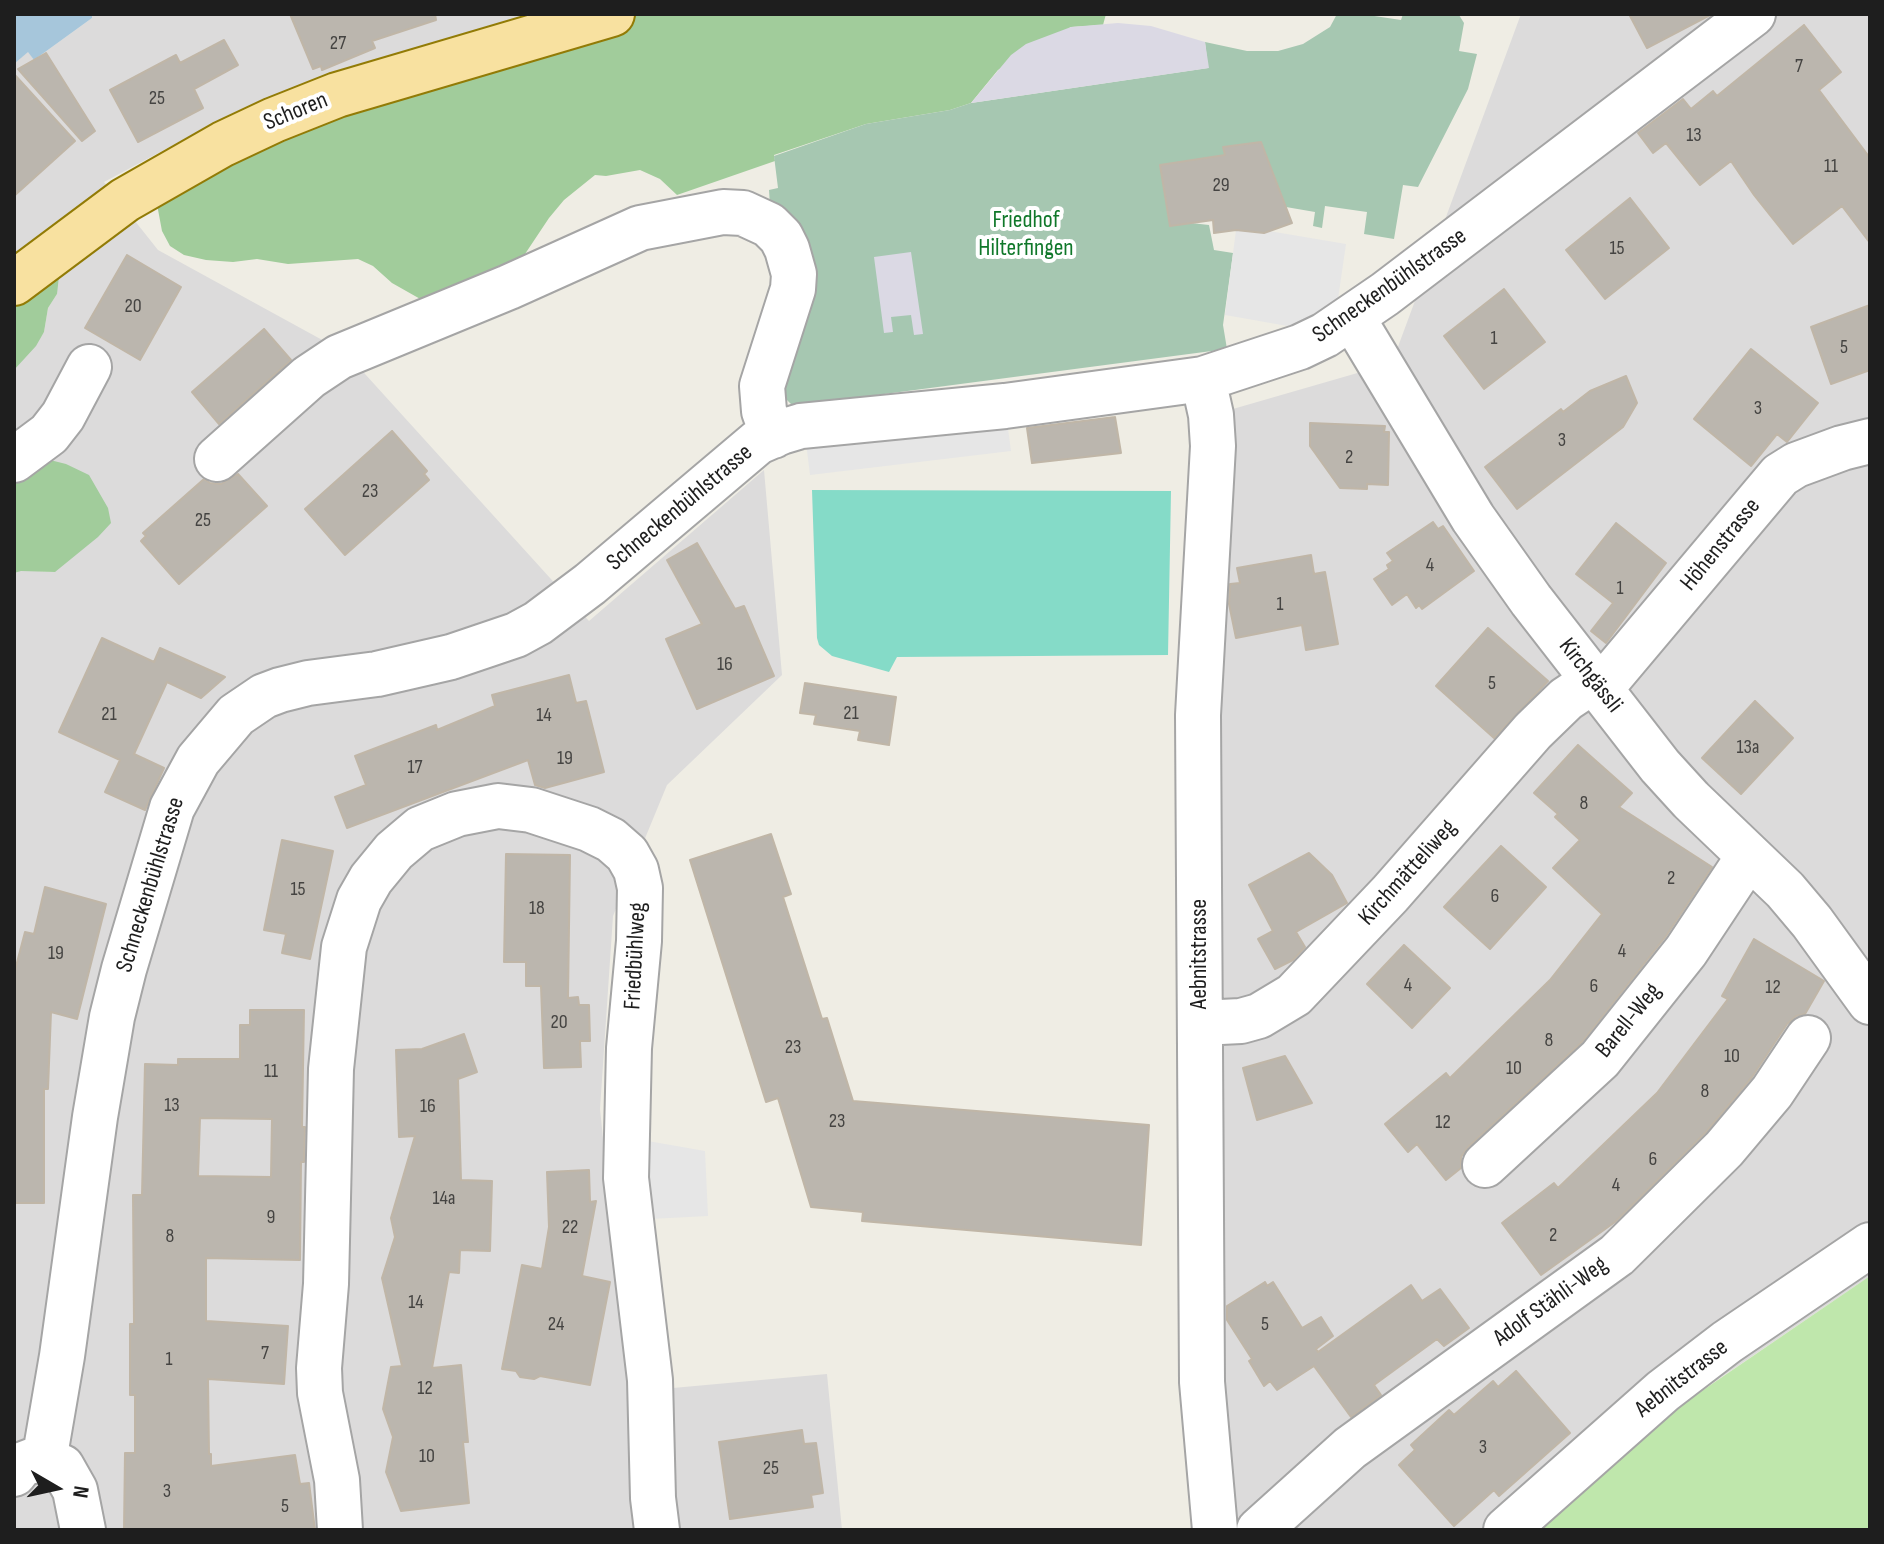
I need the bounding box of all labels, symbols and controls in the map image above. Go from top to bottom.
house number: 27 [330,32,346,56]
house number: 7 [1795,55,1803,79]
street label: Schoren [260,86,332,138]
house number: 25 [149,87,165,111]
house number: 13 [1686,124,1702,148]
house number: 11 [1824,155,1838,179]
house number: 29 [1212,174,1230,198]
park label: Friedhof Hilterfingen [978,207,1074,263]
street label: Schneckenbühlstrasse [1307,222,1473,350]
house number: 15 [1609,237,1625,261]
house number: 20 [124,295,142,319]
house number: 1 [1491,327,1497,351]
house number: 5 [1840,336,1848,360]
house number: 3 [1754,397,1762,421]
house number: 3 [1558,429,1566,453]
street label: Schneckenbühlstrasse [601,439,759,577]
house number: 2 [1345,446,1353,470]
house number: 23 [362,480,378,504]
street label: Höhenstrasse [1675,493,1767,597]
house number: 25 [195,509,211,533]
house number: 4 [1426,554,1434,578]
house number: 1 [1617,577,1623,601]
house number: 1 [1277,593,1283,617]
street label: Kirchgässli [1552,633,1628,719]
house number: 16 [717,653,733,677]
house number: 5 [1488,672,1496,696]
house number: 21 [843,702,859,726]
house number: 21 [101,703,117,727]
house number: 14 [536,704,552,728]
house number: 13a [1736,736,1760,760]
house number: 19 [557,747,573,771]
house number: 17 [408,756,422,780]
house number: 8 [1580,792,1588,816]
street label: Schneckenbühlstrasse [111,794,191,976]
street label: Kirchmätteliweg [1353,814,1463,932]
house number: 2 [1667,867,1675,891]
house number: 15 [290,878,306,902]
house number: 6 [1491,885,1499,909]
house number: 18 [529,897,545,921]
street label: Aebnitstrasse [1186,899,1214,1009]
street label: Friedbühlweg [619,902,653,1010]
house number: 4 [1618,940,1626,964]
house number: 19 [48,942,64,966]
house number: 4 [1404,974,1412,998]
house number: 6 [1590,975,1598,999]
house number: 12 [1765,976,1781,1000]
street label: Barell-Weg [1590,978,1668,1064]
house number: 20 [550,1011,568,1035]
house number: 8 [1545,1029,1553,1053]
house number: 23 [785,1036,801,1060]
house number: 10 [1724,1045,1740,1069]
house number: 10 [1506,1057,1522,1081]
house number: 11 [264,1060,278,1084]
house number: 8 [1701,1080,1709,1104]
house number: 13 [164,1094,180,1118]
house number: 16 [420,1095,436,1119]
house number: 23 [829,1110,845,1134]
house number: 12 [1435,1111,1451,1135]
house number: 6 [1649,1148,1657,1172]
house number: 4 [1612,1174,1620,1198]
house number: 14a [432,1187,456,1211]
house number: 9 [267,1206,275,1230]
house number: 22 [562,1216,578,1240]
house number: 2 [1549,1224,1557,1248]
house number: 8 [166,1225,174,1249]
street label: Adolf Stähli-Weg [1488,1251,1614,1353]
house number: 14 [408,1291,424,1315]
house number: 24 [548,1313,564,1337]
house number: 5 [1261,1313,1269,1337]
street label: Aebnitstrasse [1630,1334,1734,1424]
house number: 7 [261,1342,269,1366]
house number: 1 [166,1348,172,1372]
house number: 12 [417,1377,433,1401]
house number: 3 [1479,1436,1487,1460]
house number: 10 [419,1445,435,1469]
north arrow [16,1448,96,1528]
house number: 25 [763,1457,779,1481]
house number: 3 [163,1480,171,1504]
text: N [66,1484,94,1500]
house number: 5 [281,1495,289,1519]

